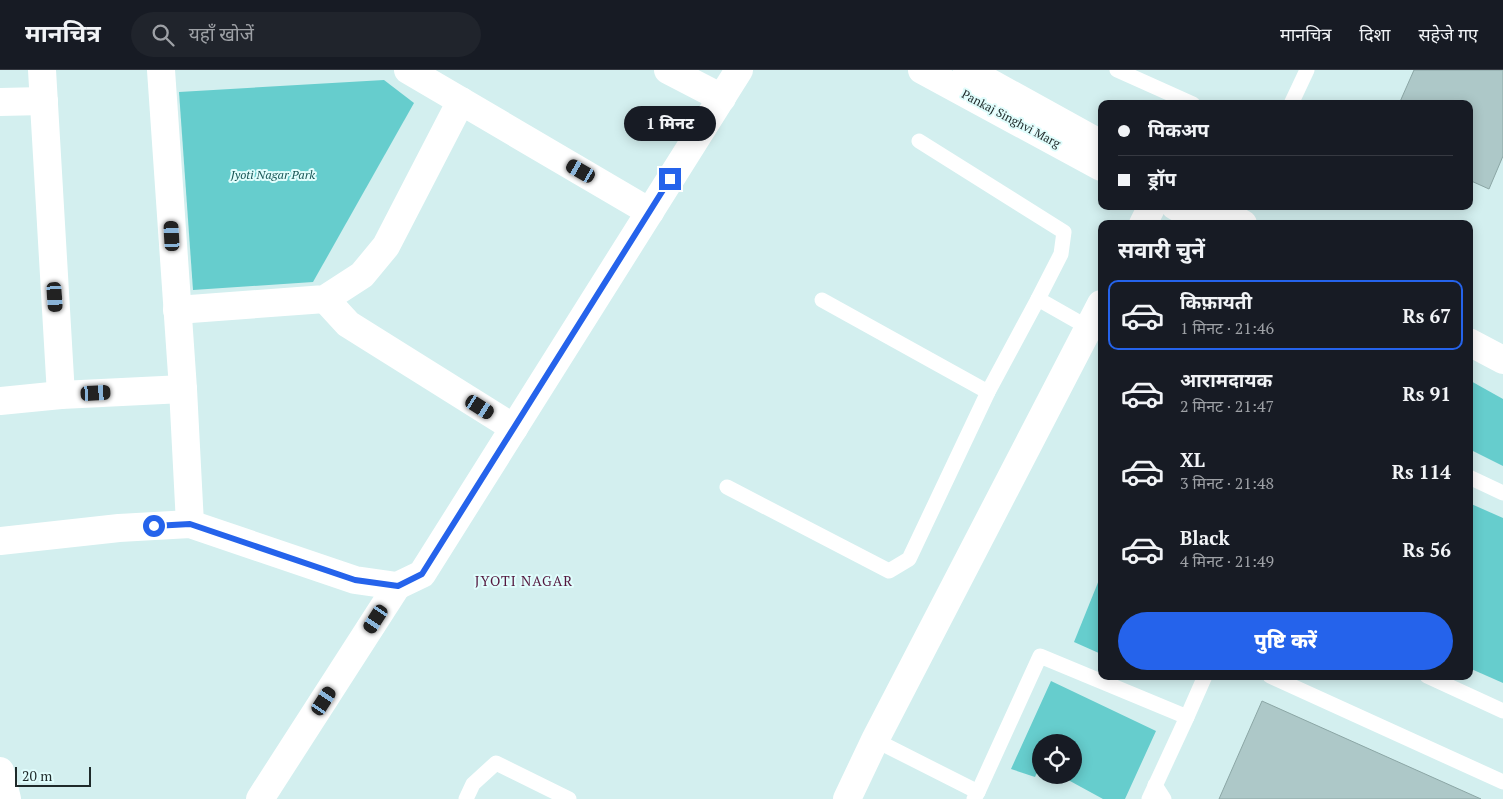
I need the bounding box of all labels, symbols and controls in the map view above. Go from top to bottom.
search box [131,12,481,57]
text: मानचित्र [25,17,101,49]
icon: search [149,21,177,49]
text: यहाँ खोजें [189,21,254,46]
text: मानचित्र [1280,22,1331,46]
text: दिशा [1359,22,1390,46]
text: सहेजे गए [1418,22,1478,46]
street label: Pankaj Singhvi Marg [959,86,1064,151]
callout: 1 मिनट [624,106,716,142]
text: 1 मिनट [646,112,694,134]
text: पिकअप [1148,117,1209,142]
car [564,157,597,185]
text: ड्रॉप [1148,166,1176,191]
park label: Jyoti Nagar Park [230,167,315,182]
route end [659,168,681,190]
car [163,221,180,251]
text: सवारी चुनें [1118,235,1205,264]
car [46,282,63,312]
text: किफ़ायती [1180,289,1252,314]
icon: car [1120,293,1165,338]
text: Rs 67 [1403,303,1451,328]
text: 1 मिनट · 21:46 [1180,317,1274,339]
text: आरामदायक [1180,367,1272,392]
icon: car [1120,371,1165,416]
text: Rs 91 [1403,381,1451,406]
car [80,385,111,401]
car [463,393,496,421]
text: 2 मिनट · 21:47 [1180,395,1274,417]
text: XL [1180,447,1205,472]
icon: car [1120,449,1165,494]
text: Rs 114 [1392,459,1451,484]
text: 3 मिनट · 21:48 [1180,472,1274,494]
route start [143,515,165,537]
text: Black [1180,525,1230,550]
icon: car [1120,527,1165,572]
text: Rs 56 [1403,537,1451,562]
text: 4 मिनट · 21:49 [1180,550,1274,572]
district label: JYOTI NAGAR [475,571,573,590]
car [361,602,390,636]
button: पुष्टि करें [1118,612,1453,670]
car [309,684,338,718]
map controls [1032,734,1082,784]
button: locate [1032,734,1082,784]
scale bar [15,764,91,787]
text: 20 m [22,766,52,785]

